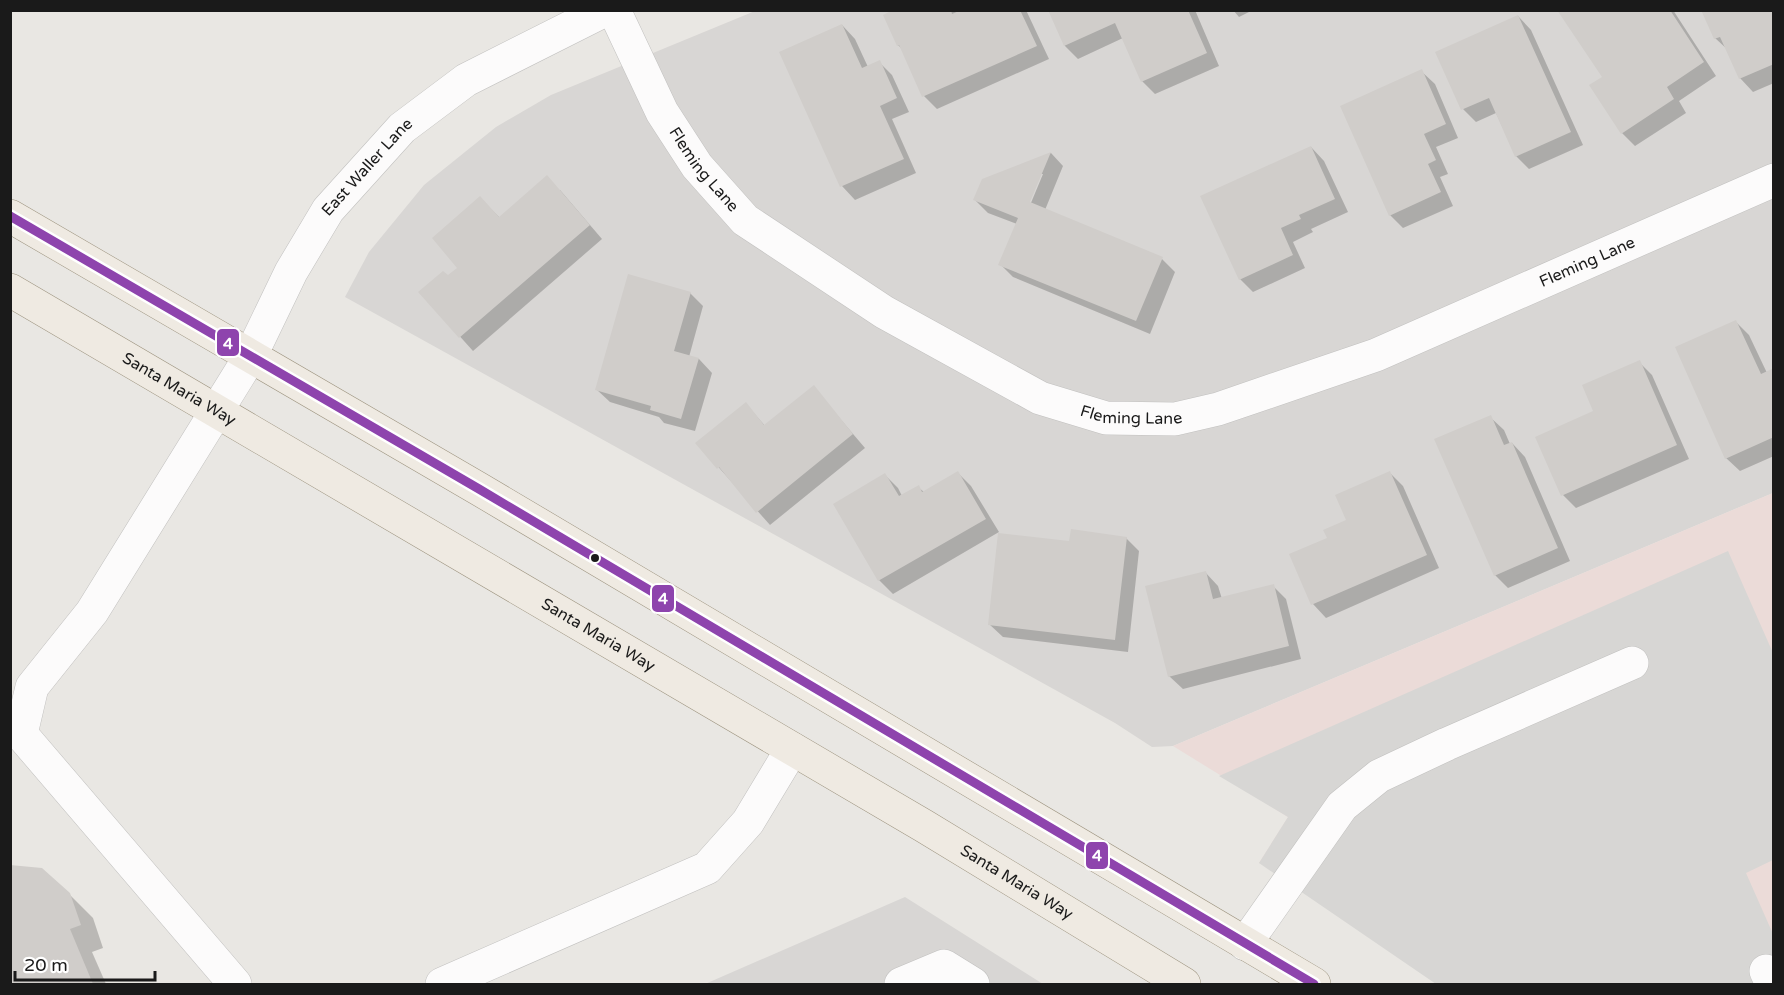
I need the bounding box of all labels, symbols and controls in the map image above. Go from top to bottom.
street label: East Waller Lane [317,114,416,220]
street label: Fleming Lane [665,123,743,216]
street label: Fleming Lane [1536,232,1638,292]
line badge: 4 [216,328,240,357]
text: 4 [223,334,233,354]
street label: Santa Maria Way [119,348,240,430]
street label: Fleming Lane [1078,401,1184,429]
unlabelled marker [589,552,601,564]
line badge: 4 [651,584,675,613]
text: 4 [658,589,668,609]
street label: Santa Maria Way [538,594,659,676]
street label: Santa Maria Way [957,840,1077,924]
line badge: 4 [1085,841,1109,870]
text: 4 [1092,846,1102,866]
scale bar [15,944,154,982]
text: 20 m [24,954,68,976]

